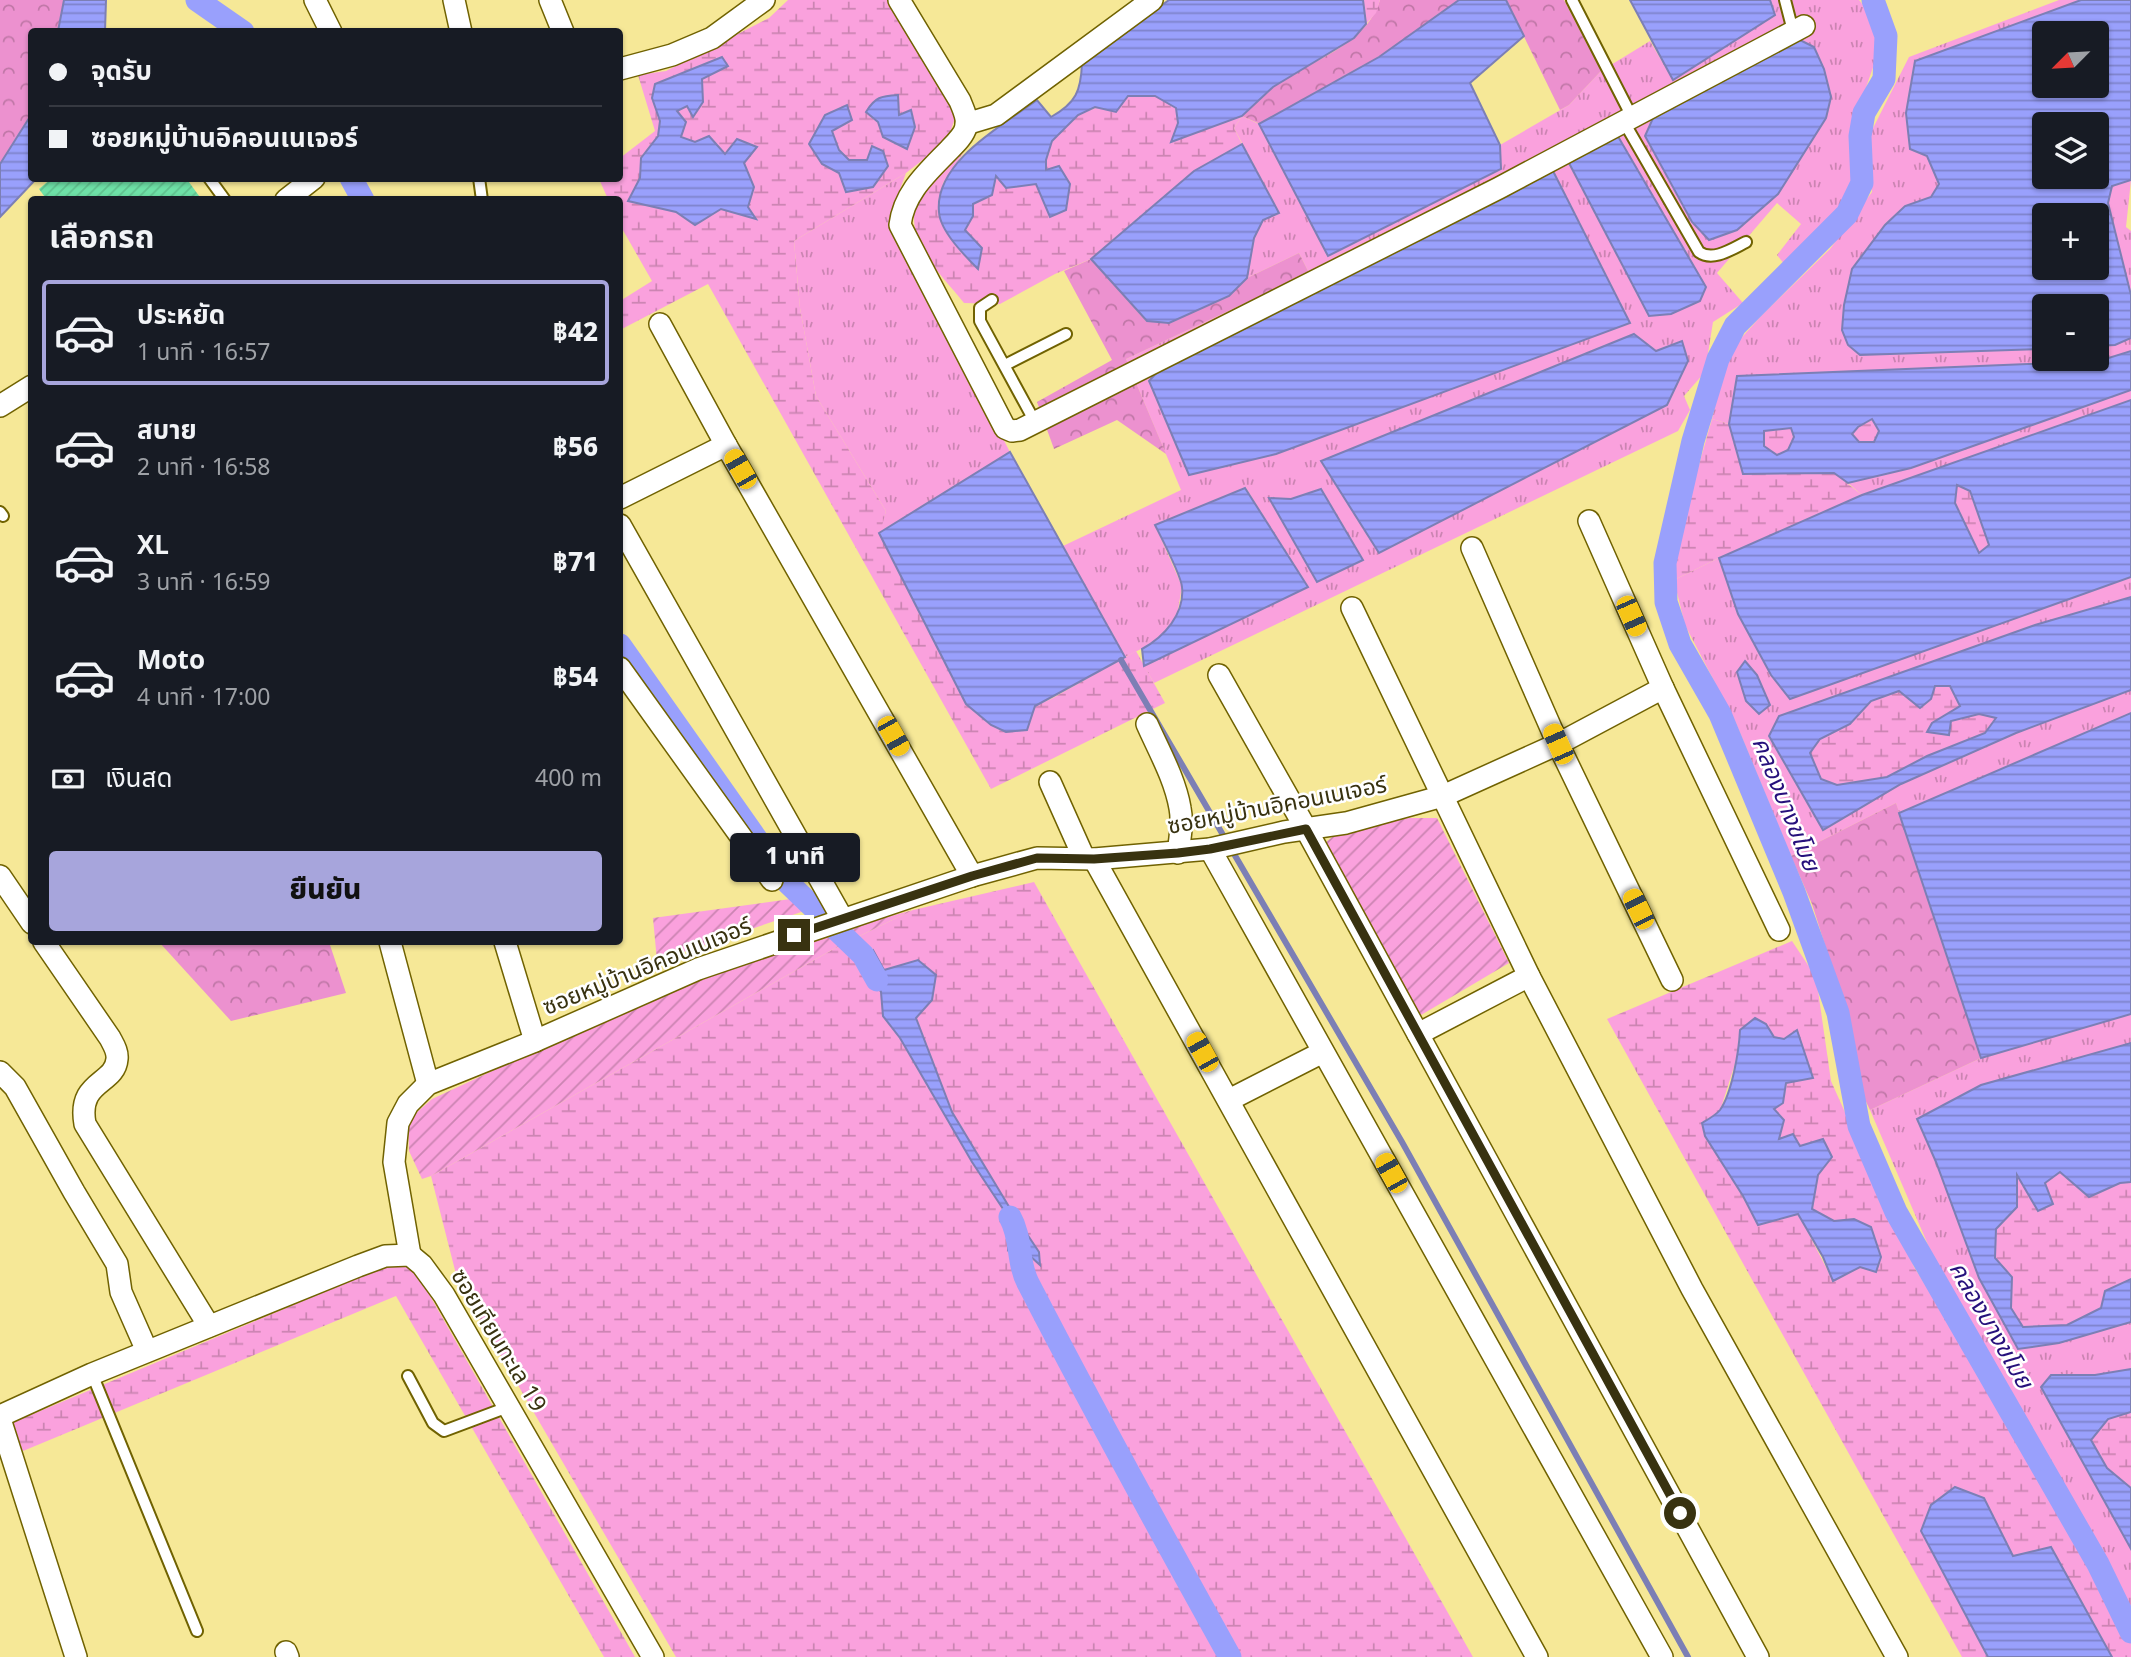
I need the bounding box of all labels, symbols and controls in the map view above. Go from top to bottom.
north arrow [2032,21,2109,98]
map controls [2032,21,2109,371]
text: จุดรับ [91,52,152,92]
button: layers [2032,112,2109,189]
text: ซอยหมู่บ้านอิคอนเนเจอร์ [91,119,358,159]
button: + [2032,203,2109,280]
text: เลือกรถ [49,214,154,262]
button: − [2032,294,2109,371]
text: ประหยัด [137,296,225,336]
icon: car [53,301,116,364]
text: ฿42 [553,313,598,353]
text: 1 นาที · 16:57 [137,336,271,370]
text: สบาย [137,411,197,451]
icon: car [53,416,116,479]
text: ฿56 [553,428,598,468]
car [721,446,760,492]
text: 2 นาที · 16:58 [137,451,271,485]
text: XL [137,526,169,566]
icon: car [53,531,116,594]
text: ฿71 [553,543,598,583]
text: 3 นาที · 16:59 [137,566,271,600]
car [1613,593,1650,639]
text: Moto [137,641,205,681]
icon: car [53,646,116,709]
text: ฿54 [553,658,598,698]
text: 4 นาที · 17:00 [137,681,271,715]
car [874,713,913,759]
car [1540,721,1577,767]
water label: คลองบางขโมย [1742,732,1829,878]
text: เงินสด [105,759,172,799]
icon: cash [49,760,87,798]
text: 400 m [535,762,602,796]
street label: ซอยหมู่บ้านอิคอนเนเจอร์ [1165,768,1391,844]
callout: 1 นาที [729,834,859,883]
text: 1 นาที [765,840,825,874]
button: ยืนยัน [49,851,602,931]
car [1620,886,1657,932]
street label: ซอยหมู่บ้านอิคอนเนเจอร์ [538,909,758,1024]
route end [778,919,810,951]
car [1183,1029,1222,1075]
car [1372,1150,1411,1196]
water label: คลองบางขโมย [1939,1255,2042,1397]
street label: ซอยเทียนทะเล 19 [442,1262,554,1419]
route start [1664,1497,1696,1529]

